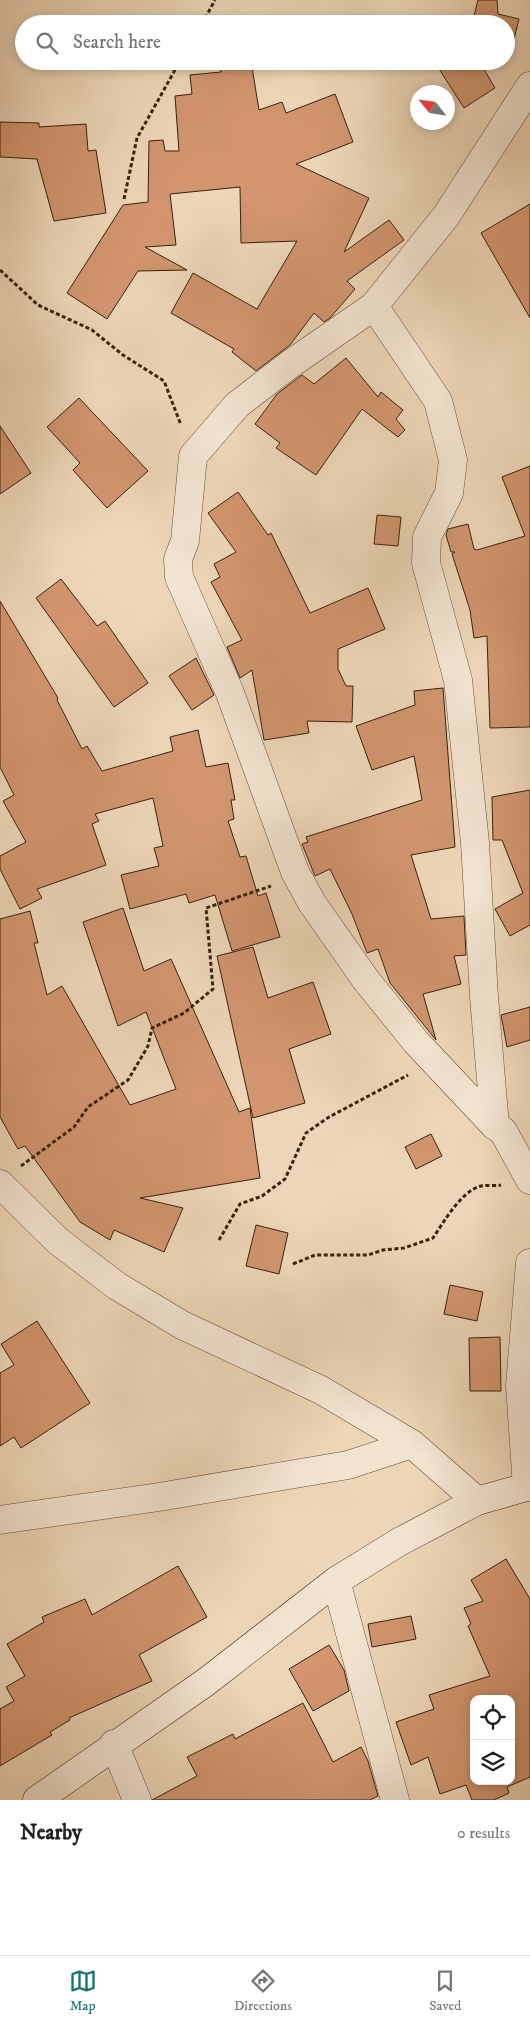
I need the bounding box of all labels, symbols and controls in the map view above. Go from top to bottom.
search box [15,15,515,70]
icon: search [33,29,61,57]
text: Search here [73,31,161,54]
north arrow [410,85,455,130]
map controls [470,1695,515,1785]
button: locate [470,1695,515,1740]
button: layers [470,1740,515,1785]
text: Nearby [20,1820,82,1846]
text: 0 results [457,1823,510,1843]
tab: Map [69,1967,97,2015]
tab: Directions [234,1967,292,2015]
tab: Saved [429,1967,461,2015]

